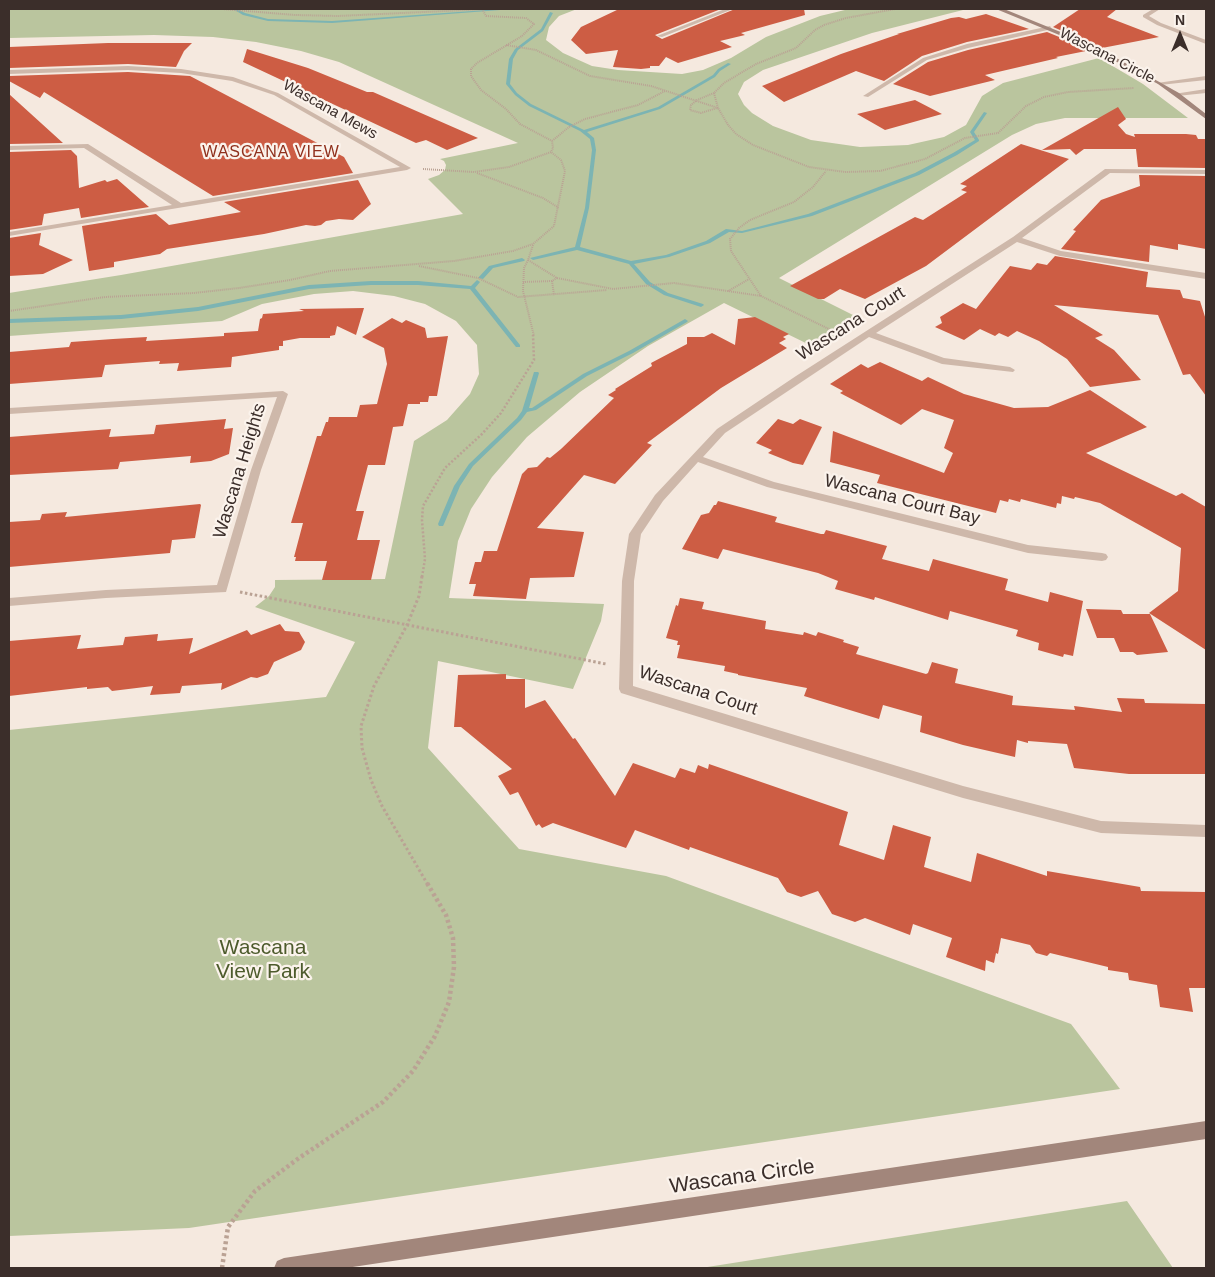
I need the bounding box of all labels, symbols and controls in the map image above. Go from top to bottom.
north arrow [1155,10,1205,60]
text: N [1175,12,1185,28]
street label: Wascana Circle [1056,24,1158,88]
street label: Wascana Mews [280,77,380,143]
district label: WASCANA VIEW [201,143,341,163]
street label: Wascana Court [793,282,909,366]
street label: Wascana Heights [209,401,271,541]
street label: Wascana Court Bay [822,470,982,530]
street label: Wascana Court [636,662,760,720]
park label: Wascana View Park [216,935,310,985]
street label: Wascana Circle [668,1154,816,1200]

